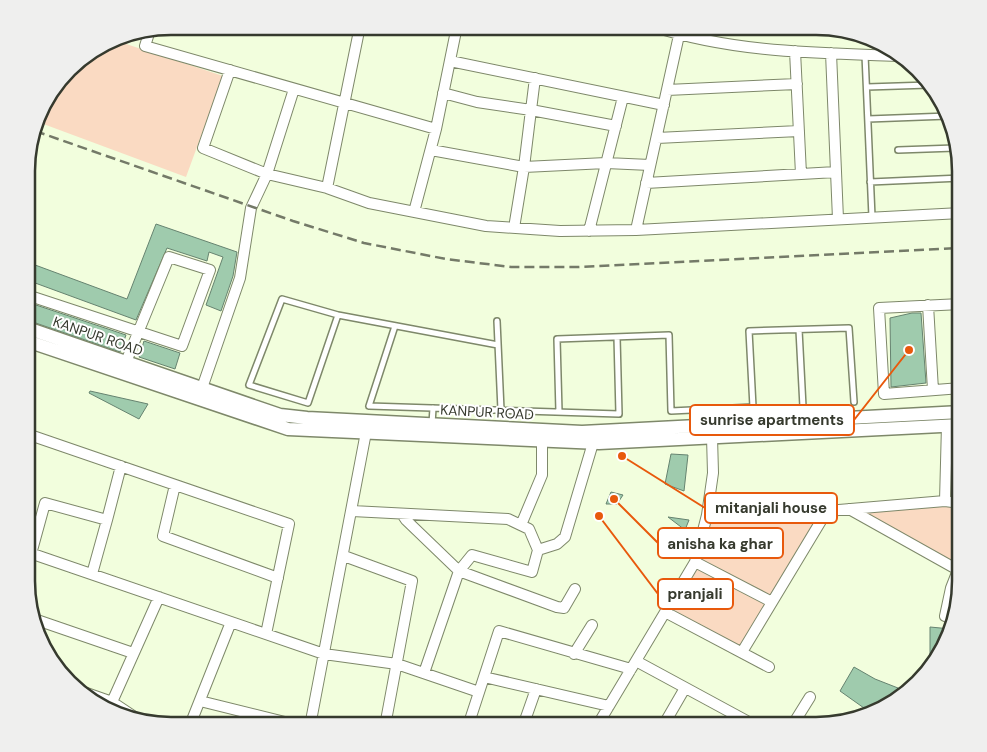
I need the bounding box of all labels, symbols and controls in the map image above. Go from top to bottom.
street label: KANPUR ROAD [51,312,145,360]
street label: KANPUR ROAD [440,401,534,423]
callout: sunrise apartments [690,405,854,435]
text: sunrise apartments [700,410,844,430]
callout: mitanjali house [705,493,837,523]
text: mitanjali house [715,498,827,518]
callout: anisha ka ghar [658,528,783,558]
text: anisha ka ghar [667,534,773,554]
callout: pranjali [658,579,733,609]
text: pranjali [667,584,723,604]

